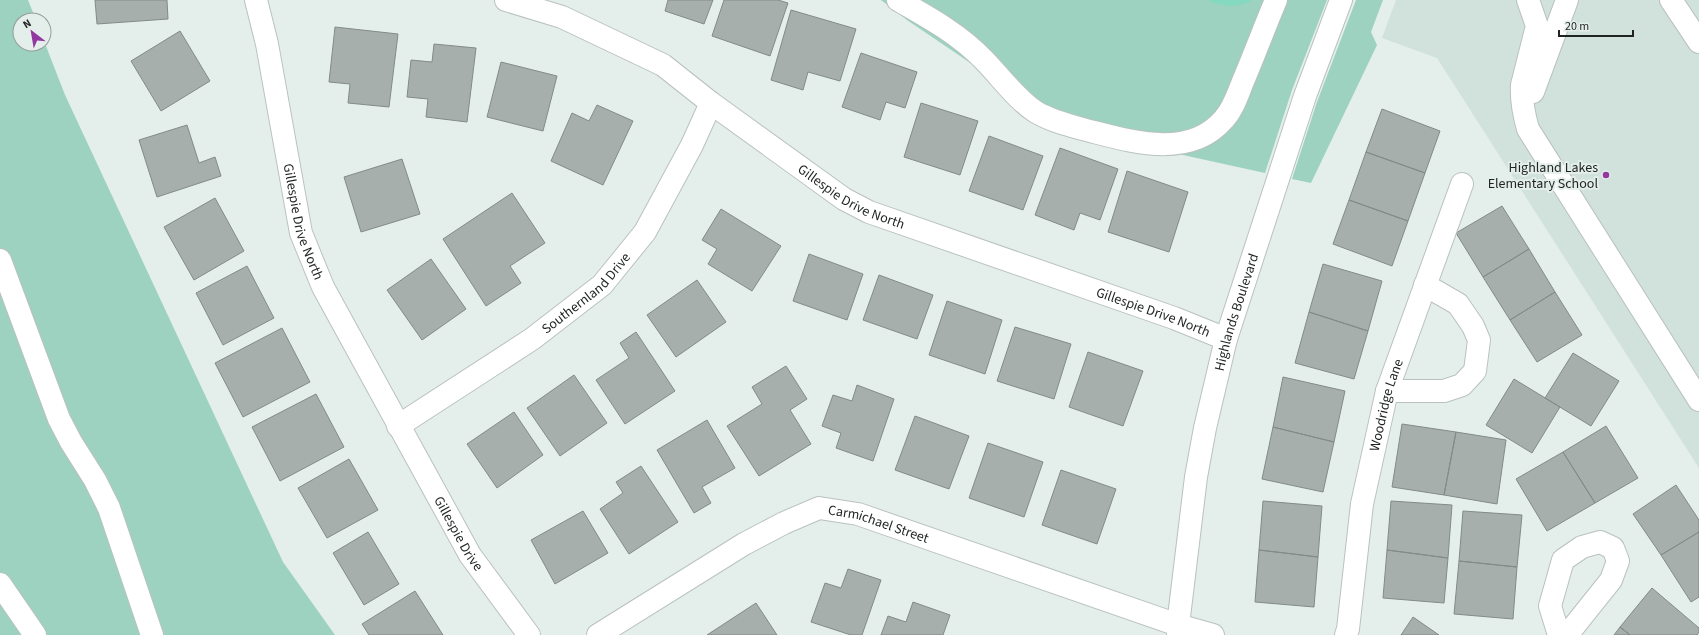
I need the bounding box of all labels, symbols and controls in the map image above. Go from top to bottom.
north arrow [12,12,52,52]
scale bar [1559,12,1633,38]
text: N [20,16,34,32]
text: 20 m [1565,18,1589,35]
place label: Highland Lakes Elementary School [1488,158,1598,194]
street label: Gillespie Drive North [793,160,907,235]
street label: Gillespie Drive North [278,162,328,283]
marker: Highland Lakes Elementary School [1601,170,1611,180]
street label: Southernland Drive [538,248,636,339]
street label: Highlands Boulevard [1210,251,1264,373]
street label: Gillespie Drive North [1093,283,1213,343]
street label: Woodridge Lane [1365,356,1409,453]
street label: Gillespie Drive [429,493,488,576]
street label: Carmichael Street [827,501,932,549]

